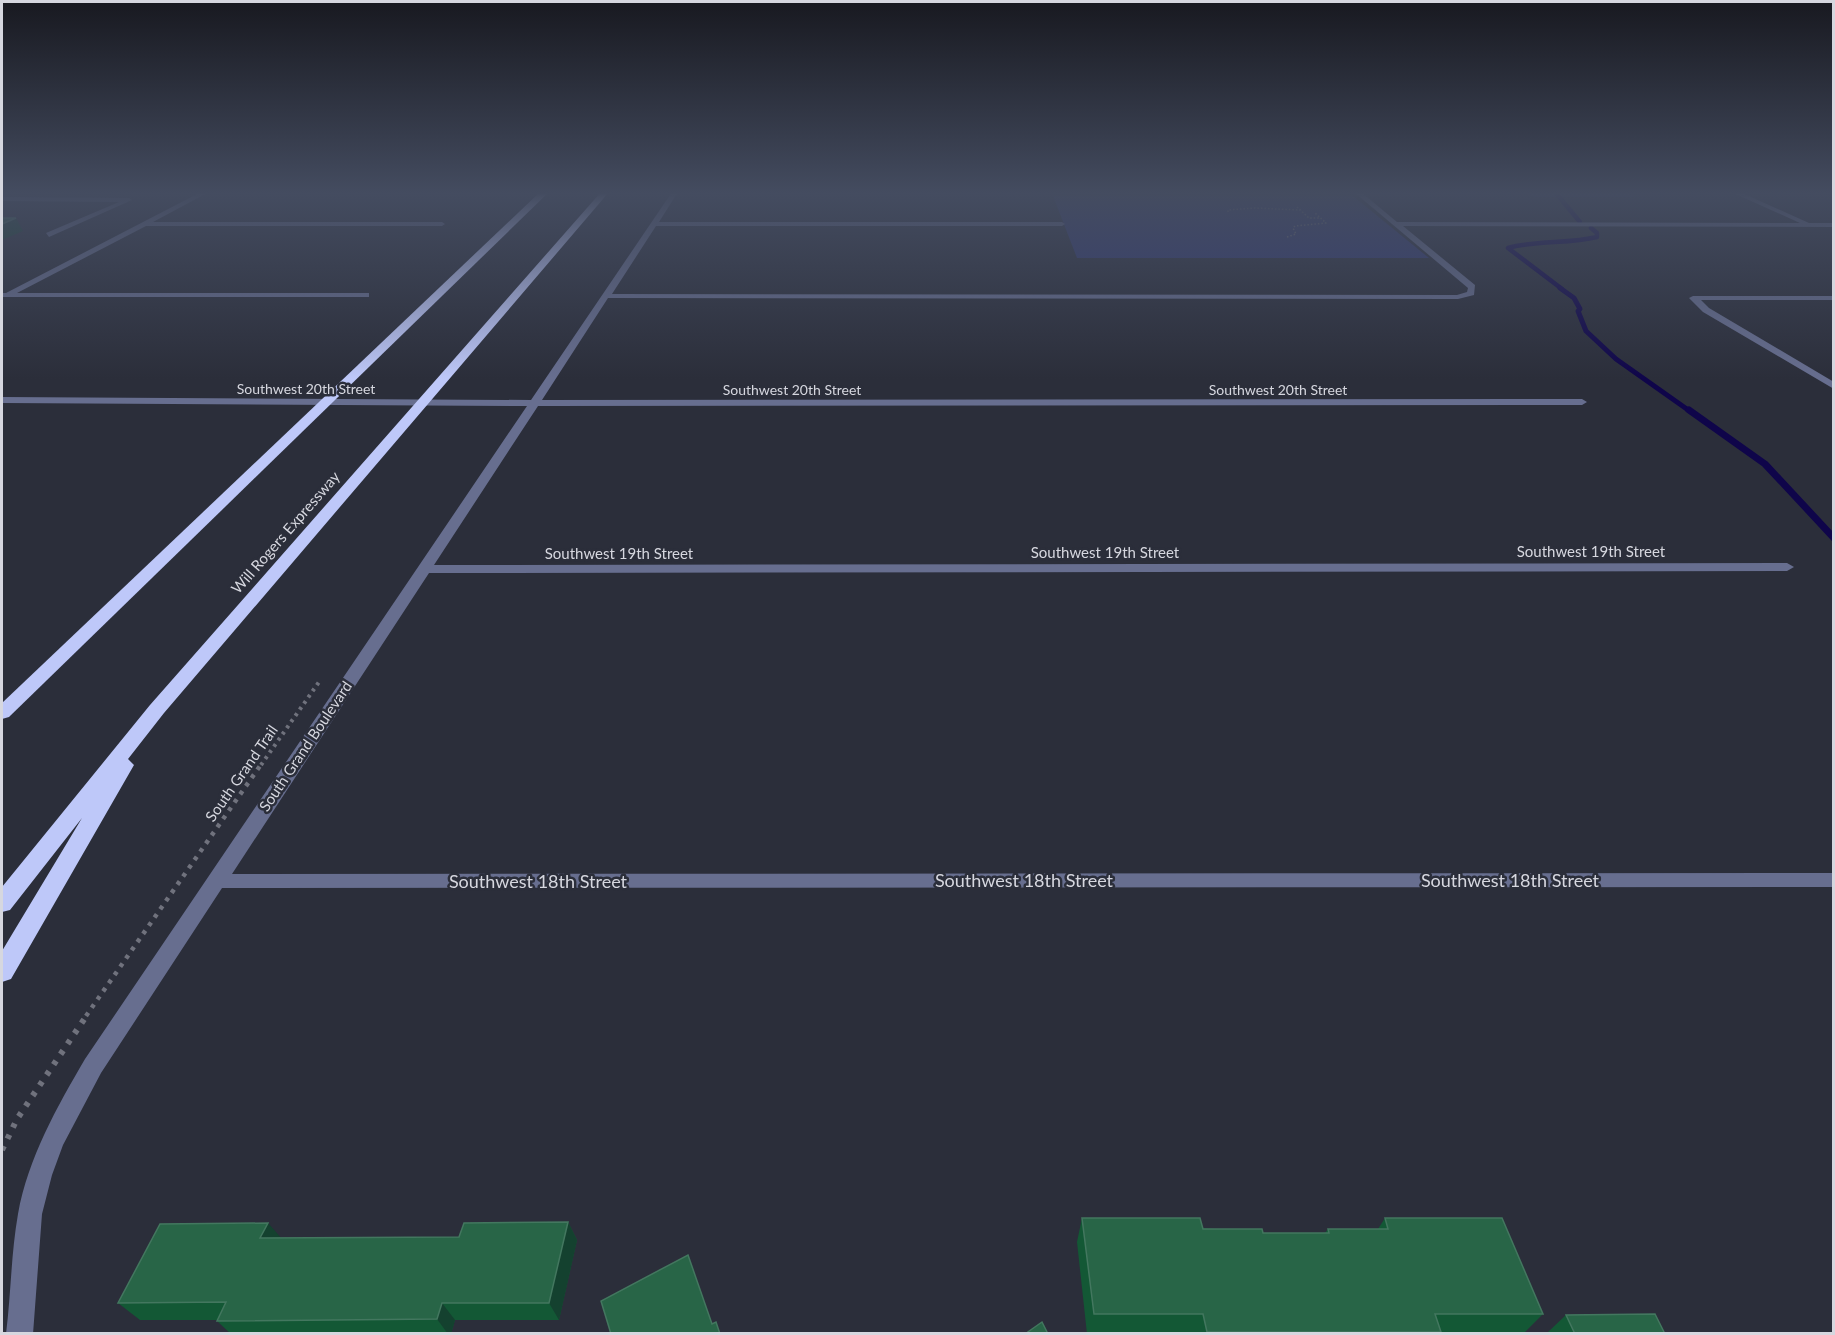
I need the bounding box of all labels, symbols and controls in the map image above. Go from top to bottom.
street label: Southwest 20th Street [237,380,375,397]
street label: Southwest 20th Street [723,381,861,398]
street label: Southwest 20th Street [1209,381,1347,398]
street label: Will Rogers Expressway [227,467,343,597]
street label: Southwest 19th Street [1517,542,1666,560]
street label: Southwest 19th Street [1031,543,1180,561]
street label: Southwest 19th Street [545,544,694,562]
street label: South Grand Boulevard [255,677,355,815]
street label: South Grand Trail [201,721,281,825]
street label: Southwest 18th Street [935,869,1114,891]
street label: Southwest 18th Street [1421,869,1600,891]
street label: Southwest 18th Street [449,870,628,892]

